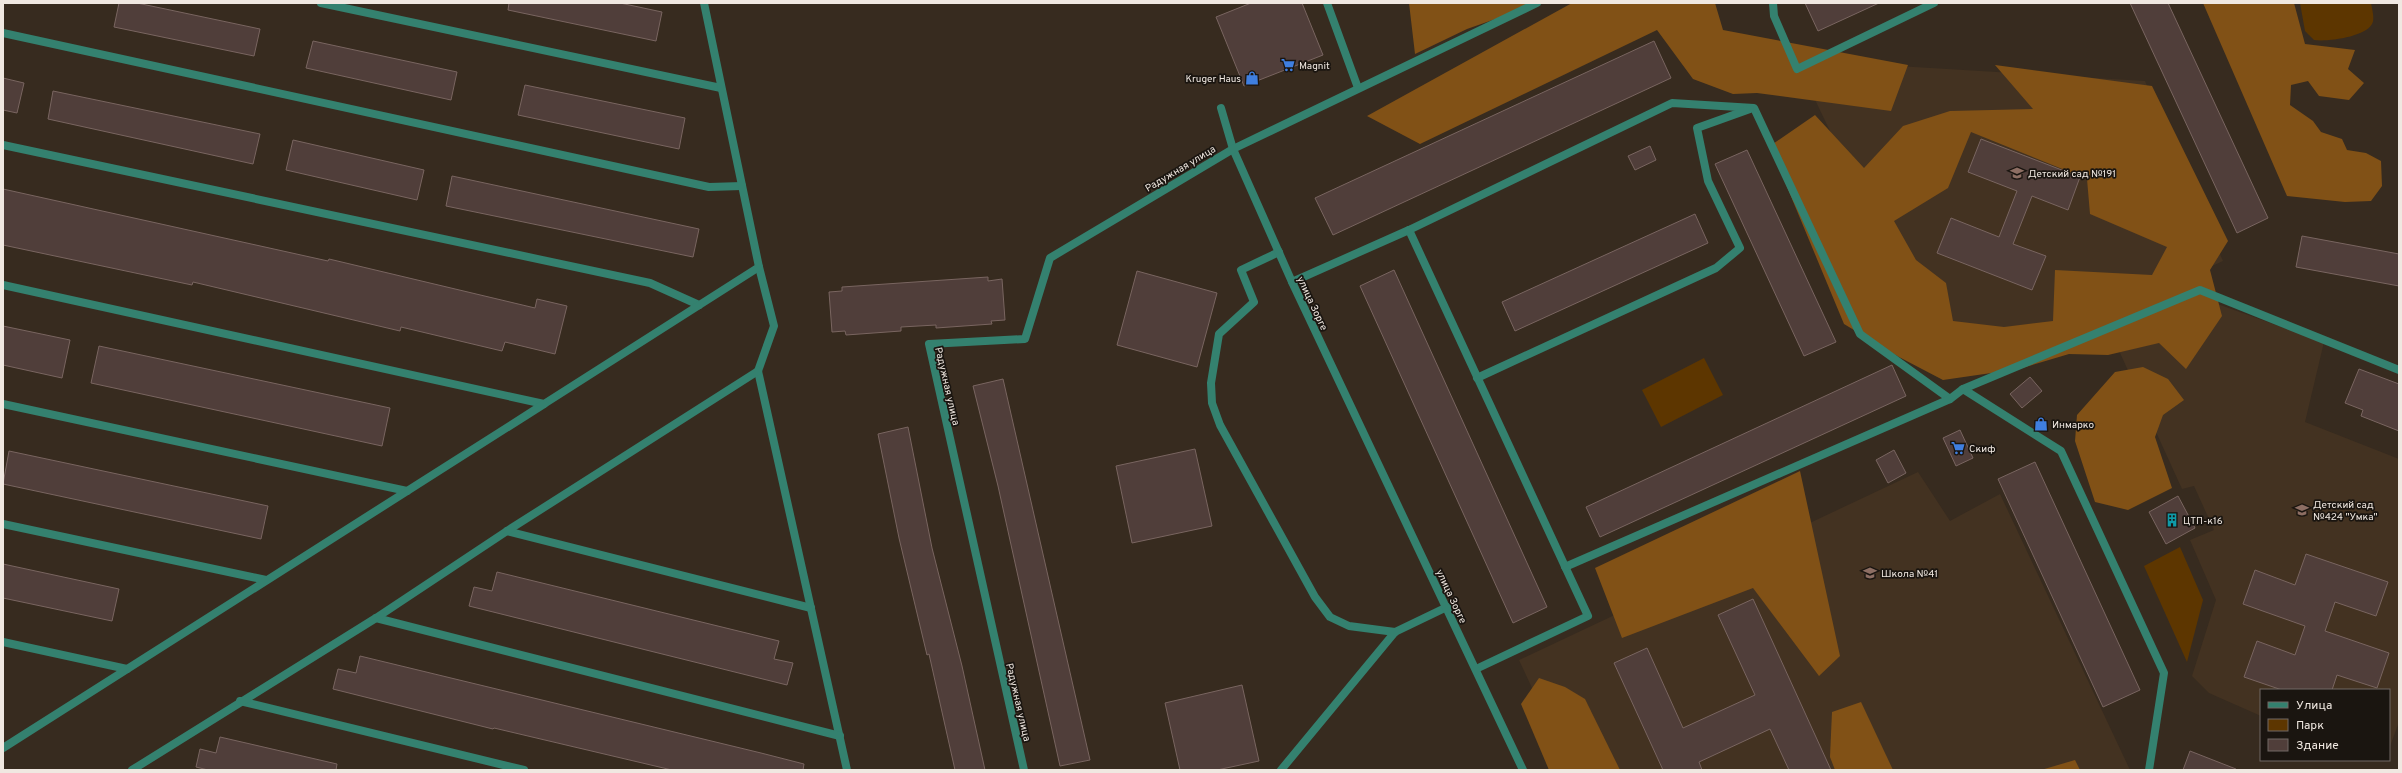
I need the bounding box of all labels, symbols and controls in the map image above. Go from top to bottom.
supermarket icon: Magnit [1280,57,1296,73]
place label: Magnit [1299,60,1330,73]
shop icon: Kruger Haus [1244,70,1260,86]
place label: Kruger Haus [1185,73,1241,86]
street label: Радужная улица [1143,143,1218,195]
school or university icon: Детский сад №191 [2009,165,2025,181]
place label: Детский сад №191 [2028,168,2116,181]
street label: улица Зорге [1293,274,1330,333]
street label: Радужная улица [931,346,962,427]
shop icon: Инмарко [2033,416,2049,432]
place label: Инмарко [2052,419,2094,432]
supermarket icon: Скиф [1950,440,1966,456]
place label: Скиф [1969,443,1995,456]
place label: Детский сад №424 "Умка" [2313,499,2377,524]
school or university icon: Детский сад №424 "Умка" [2294,502,2310,518]
building icon: ЦТП-к16 [2164,512,2180,528]
place label: ЦТП-к16 [2183,515,2223,528]
school or university icon: Школа №41 [1862,565,1878,581]
street label: улица Зорге [1432,567,1469,626]
place label: Школа №41 [1881,568,1938,581]
street label: Радужная улица [1002,662,1033,743]
legend [2260,689,2390,761]
text: Улица [2296,698,2332,714]
text: Парк [2296,718,2324,734]
text: Здание [2296,738,2339,754]

